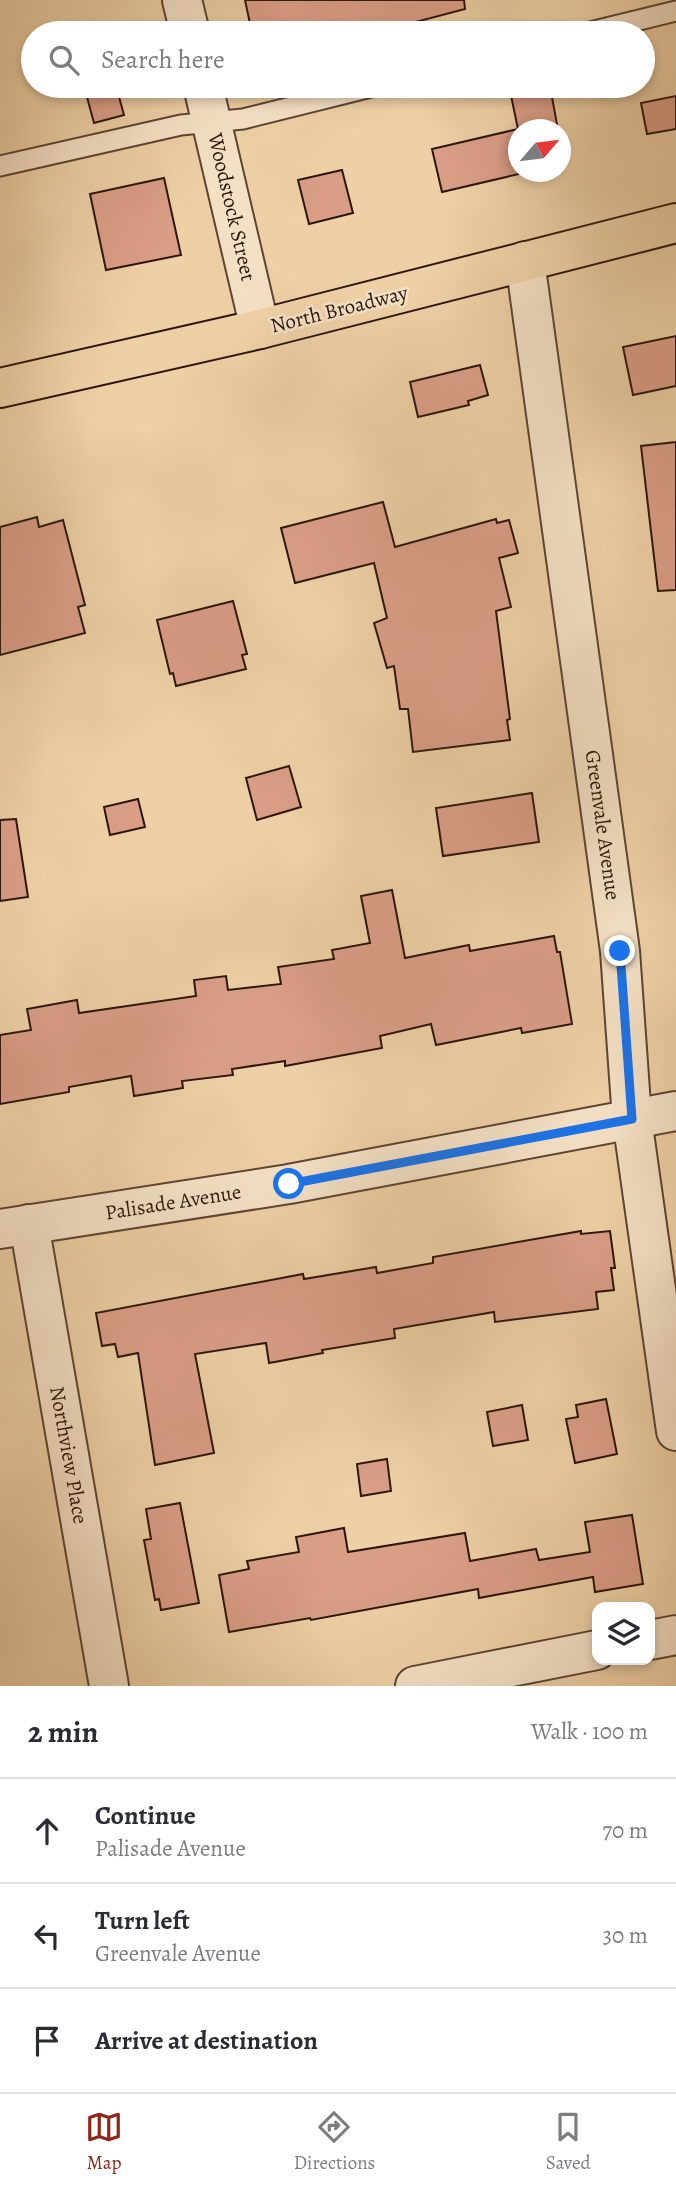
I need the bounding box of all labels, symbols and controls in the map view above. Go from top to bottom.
search box [21,21,655,98]
icon: search [45,41,83,79]
text: Search here [101,42,225,77]
north arrow [508,119,571,182]
street label: Woodstock Street [201,129,263,284]
street label: North Broadway [268,278,411,340]
street label: Greenvale Avenue [579,748,627,902]
route end [604,935,635,966]
route start [273,1168,304,1199]
street label: Palisade Avenue [103,1177,243,1227]
street label: Northview Place [43,1384,95,1526]
map controls [592,1602,655,1665]
button: layers [592,1602,655,1665]
text: 2 min [28,1712,98,1752]
text: Walk · 100 m [531,1716,648,1747]
text: Continue [95,1798,196,1833]
icon: ahead [28,1812,66,1850]
text: 70 m [602,1815,648,1846]
text: Palisade Avenue [95,1833,246,1864]
text: Turn left [95,1903,190,1938]
icon: left [28,1917,66,1955]
text: 30 m [602,1920,648,1951]
text: Greenvale Avenue [95,1938,261,1969]
icon: arrive [28,2022,66,2060]
text: Arrive at destination [95,2023,318,2058]
tab: Map [85,2108,123,2176]
tab: Directions [294,2108,375,2176]
tab: Saved [546,2108,591,2176]

